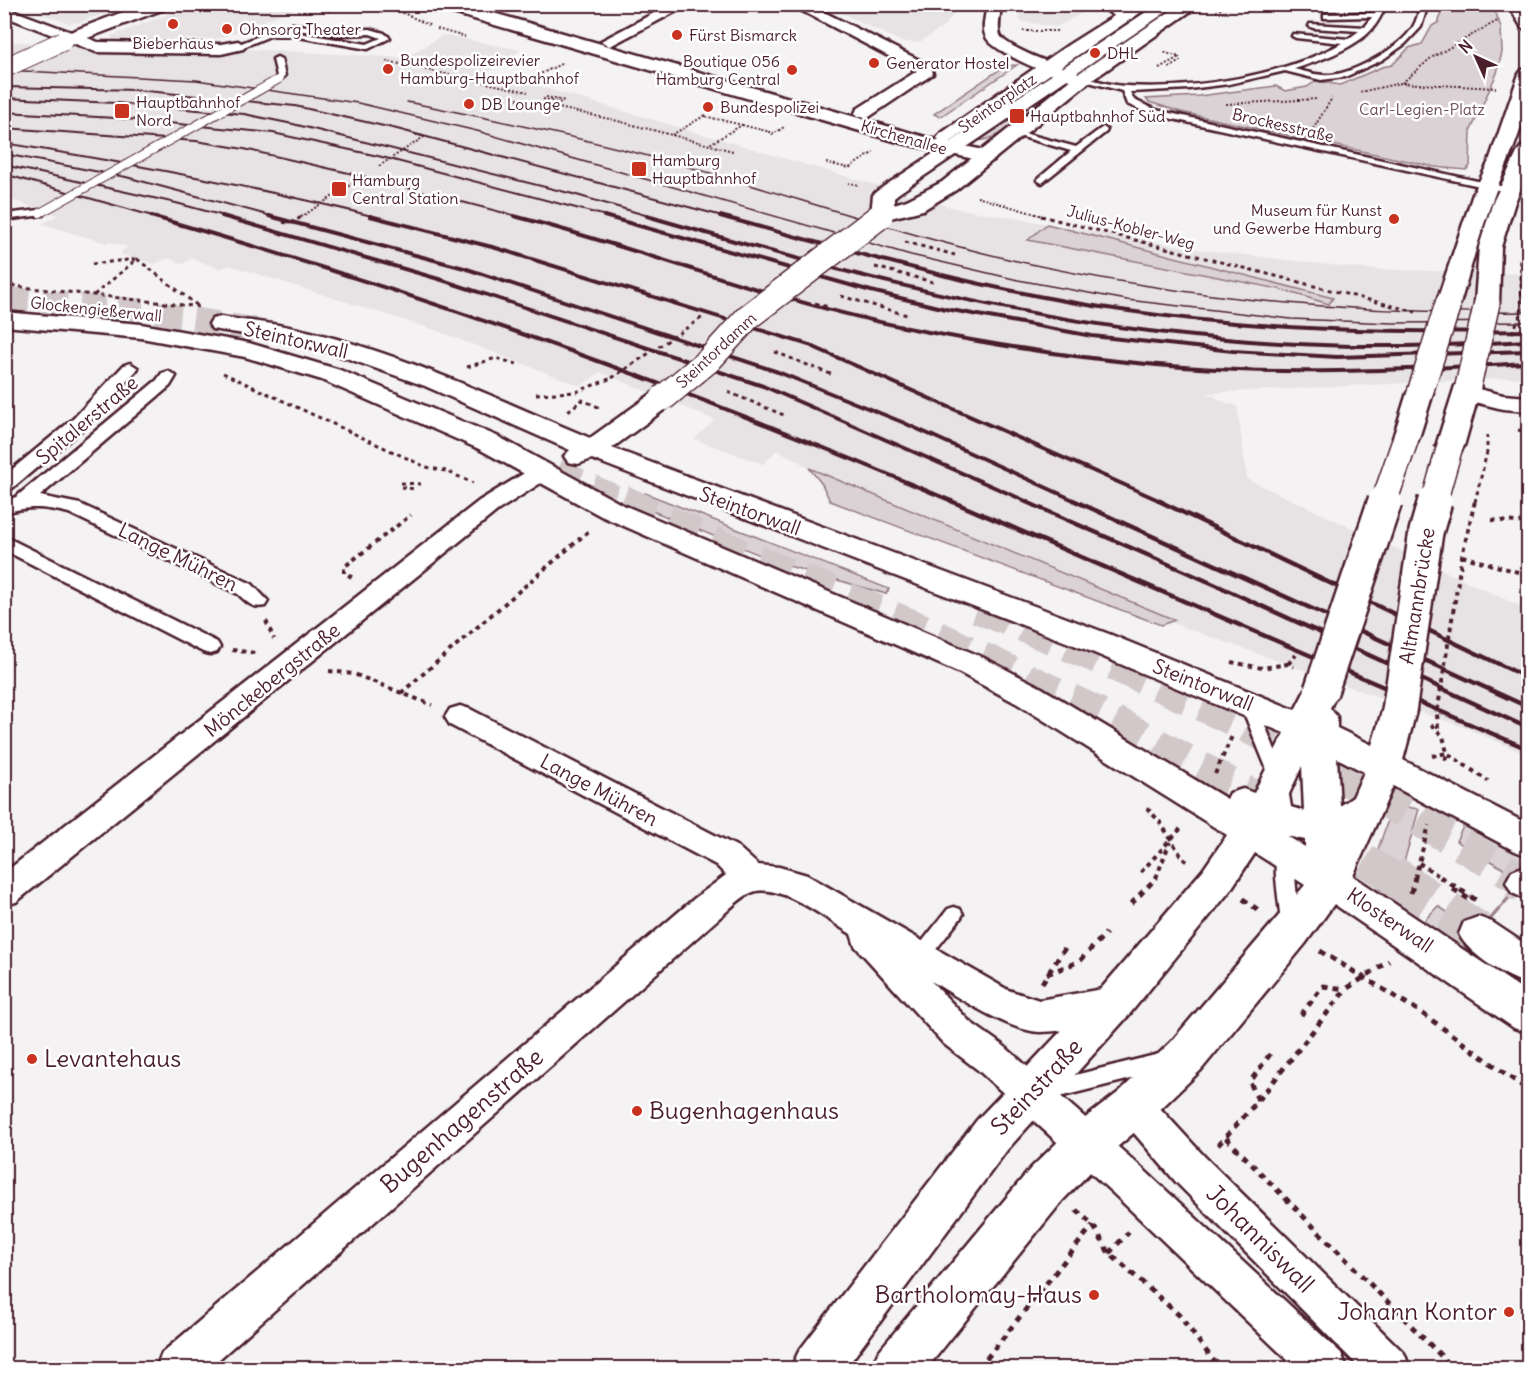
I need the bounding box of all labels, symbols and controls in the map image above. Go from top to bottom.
marker: Bieberhaus [166,17,180,31]
place label: Ohnsorg Theater [239,19,361,39]
marker: Ohnsorg Theater [220,22,234,36]
place label: Fürst Bismarck [689,25,797,45]
north arrow [1446,27,1506,87]
marker: Fürst Bismarck [670,28,684,42]
place label: Bieberhaus [132,33,214,53]
text: N [1454,35,1476,57]
place label: DHL [1107,43,1139,63]
marker: DHL [1088,46,1102,60]
place label: Bundespolizeirevier Hamburg-Hauptbahnhof [400,50,580,88]
place label: Boutique 056 Hamburg Central [656,51,780,89]
place label: Generator Hostel [886,53,1009,73]
marker: Generator Hostel [867,56,881,70]
marker: Bundespolizeirevier Hamburg-Hauptbahnhof [381,62,395,76]
marker: Boutique 056 Hamburg Central [785,63,799,77]
street label: Steintorplatz [954,69,1040,137]
place label: Hauptbahnhof Nord [136,92,241,130]
place label: DB Lounge [481,94,560,114]
marker: DB Lounge [462,97,476,111]
place label: Bundespolizei [720,97,819,117]
park label: Carl-Legien-Platz [1359,99,1485,119]
marker: Bundespolizei [701,100,715,114]
marker: Hauptbahnhof Nord [113,102,131,120]
street label: Brockesstraße [1230,104,1336,146]
place label: Hauptbahnhof Süd [1030,106,1166,126]
marker: Hauptbahnhof Süd [1008,107,1026,125]
street label: Kirchenallee [859,115,949,159]
place label: Hamburg Hauptbahnhof [652,150,757,188]
marker: Hamburg Hauptbahnhof [630,160,648,178]
place label: Hamburg Central Station [352,170,459,208]
marker: Hamburg Central Station [330,180,348,198]
street label: Julius-Kobler-Weg [1065,200,1197,254]
place label: Museum für Kunst und Gewerbe Hamburg [1213,200,1383,238]
marker: Museum für Kunst und Gewerbe Hamburg [1387,212,1401,226]
street label: Glockengießerwall [29,292,163,326]
street label: Steintordamm [672,308,760,392]
street label: Steintorwall [242,315,351,364]
street label: Spitalerstraße [31,370,143,470]
street label: Steintorwall [696,481,804,540]
street label: Lange Mühren [114,517,242,596]
street label: Altmannbrücke [1393,526,1440,666]
street label: Mönckebergstraße [199,617,345,742]
street label: Steintorwall [1149,653,1257,716]
street label: Lange Mühren [536,748,662,831]
street label: Klosterwall [1342,882,1438,958]
street label: Steinstraße [984,1032,1089,1141]
street label: Bugenhagenstraße [374,1041,549,1199]
place label: Levantehaus [44,1043,181,1073]
marker: Levantehaus [25,1052,39,1066]
place label: Bugenhagenhaus [649,1095,839,1125]
marker: Bugenhagenhaus [630,1104,644,1118]
street label: Johanniswall [1200,1178,1321,1299]
place label: Bartholomay-Haus [874,1279,1082,1309]
marker: Bartholomay-Haus [1087,1288,1101,1302]
place label: Johann Kontor [1337,1296,1497,1326]
marker: Johann Kontor [1502,1305,1516,1319]

